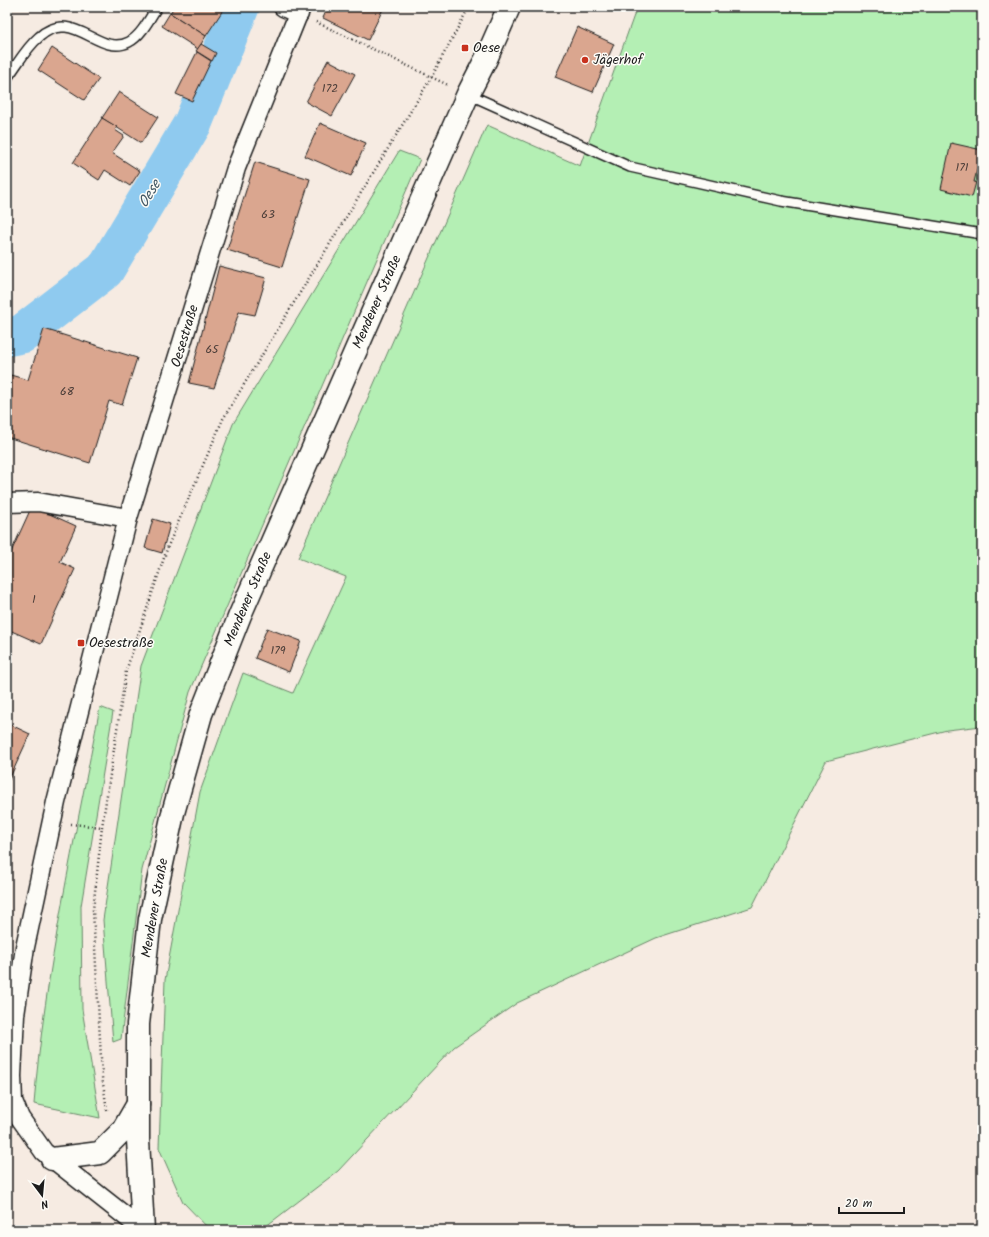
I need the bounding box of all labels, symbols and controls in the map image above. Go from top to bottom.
place label: Oese [473,37,501,59]
marker: Oese [460,43,470,53]
place label: Jägerhof [593,49,645,71]
marker: Jägerhof [580,55,590,65]
house number: 172 [322,79,338,98]
house number: 171 [955,158,969,177]
water label: Oese [132,174,168,213]
house number: 63 [261,205,275,224]
street label: Mendener Straße [346,251,408,352]
street label: Oesestraße [165,301,205,370]
house number: 65 [205,340,220,359]
house number: 68 [60,382,75,401]
street label: Mendener Straße [218,548,278,650]
house number: 1 [32,590,36,609]
place label: Oesestraße [89,632,154,654]
marker: Oesestraße [76,638,86,648]
house number: 179 [270,641,286,660]
street label: Mendener Straße [135,856,175,959]
north arrow [22,1175,62,1215]
scale bar [839,1189,904,1215]
text: N [39,1194,50,1213]
text: 20 m [845,1194,873,1213]

